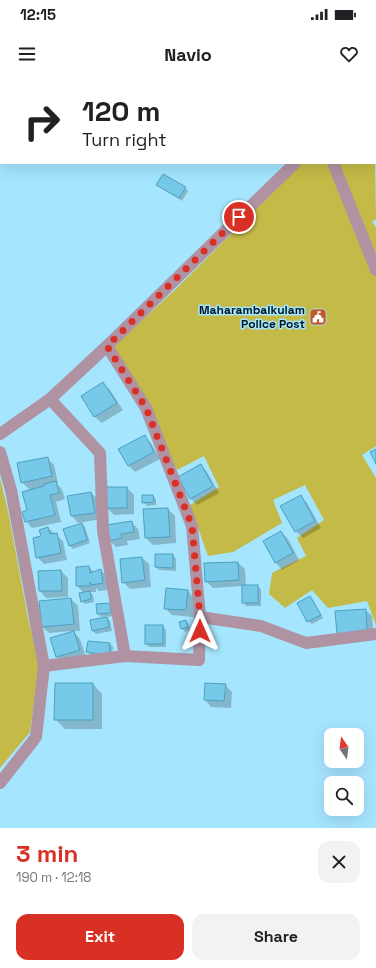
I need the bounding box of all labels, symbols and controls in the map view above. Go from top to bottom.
text: 12:15 [20,5,56,24]
icon: menu [16,43,38,65]
text: Navio [164,43,212,66]
icon: heart [338,43,360,65]
text: 120 m [82,93,160,129]
icon: right [16,96,68,148]
text: Turn right [82,128,166,151]
pin [222,200,256,234]
icon: arrive [228,206,250,228]
place label: Maharambaikulam Police Post [199,302,305,332]
public building icon: Maharambaikulam Police Post [308,307,328,327]
position arrow [179,610,221,652]
north arrow [324,728,364,768]
map controls [324,728,364,816]
button: search [324,776,364,816]
text: 3 min [16,838,78,869]
button: close [318,841,360,883]
text: 190 m · 12:18 [16,869,91,886]
button: Exit [16,914,184,960]
button: Share [192,914,360,960]

